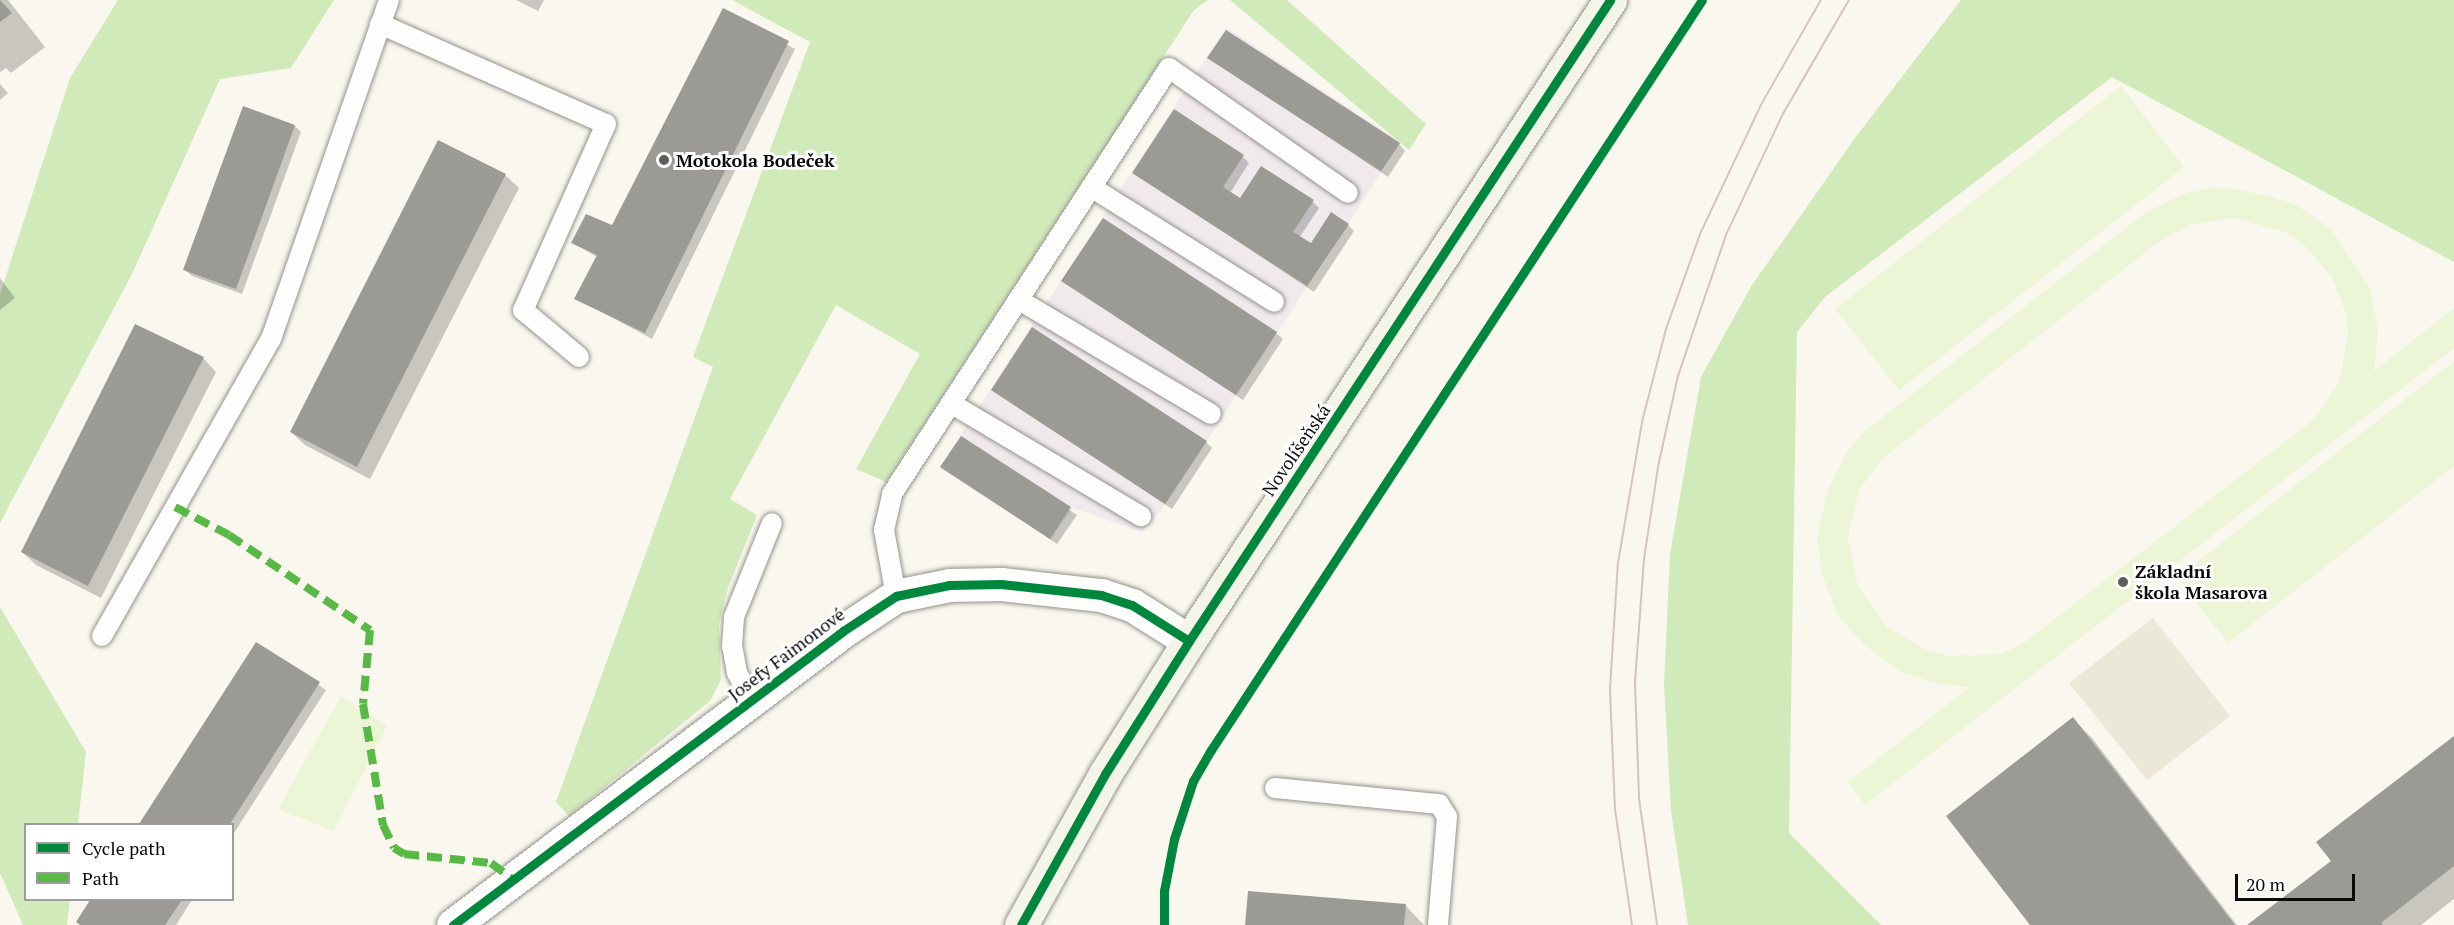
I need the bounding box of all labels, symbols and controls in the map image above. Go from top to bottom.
place label: Motokola Bodeček [676,149,834,171]
marker: Motokola Bodeček [657,153,671,167]
street label: Novolíšeňská [1257,400,1335,500]
place label: Základní škola Masarova [2135,561,2268,604]
marker: Základní škola Masarova [2116,575,2130,589]
street label: Josefy Faimonové [723,603,849,705]
legend [24,823,234,901]
text: Cycle path [82,836,166,860]
scale bar [2238,862,2358,900]
text: Path [82,866,119,890]
text: 20 m [2246,872,2285,896]

